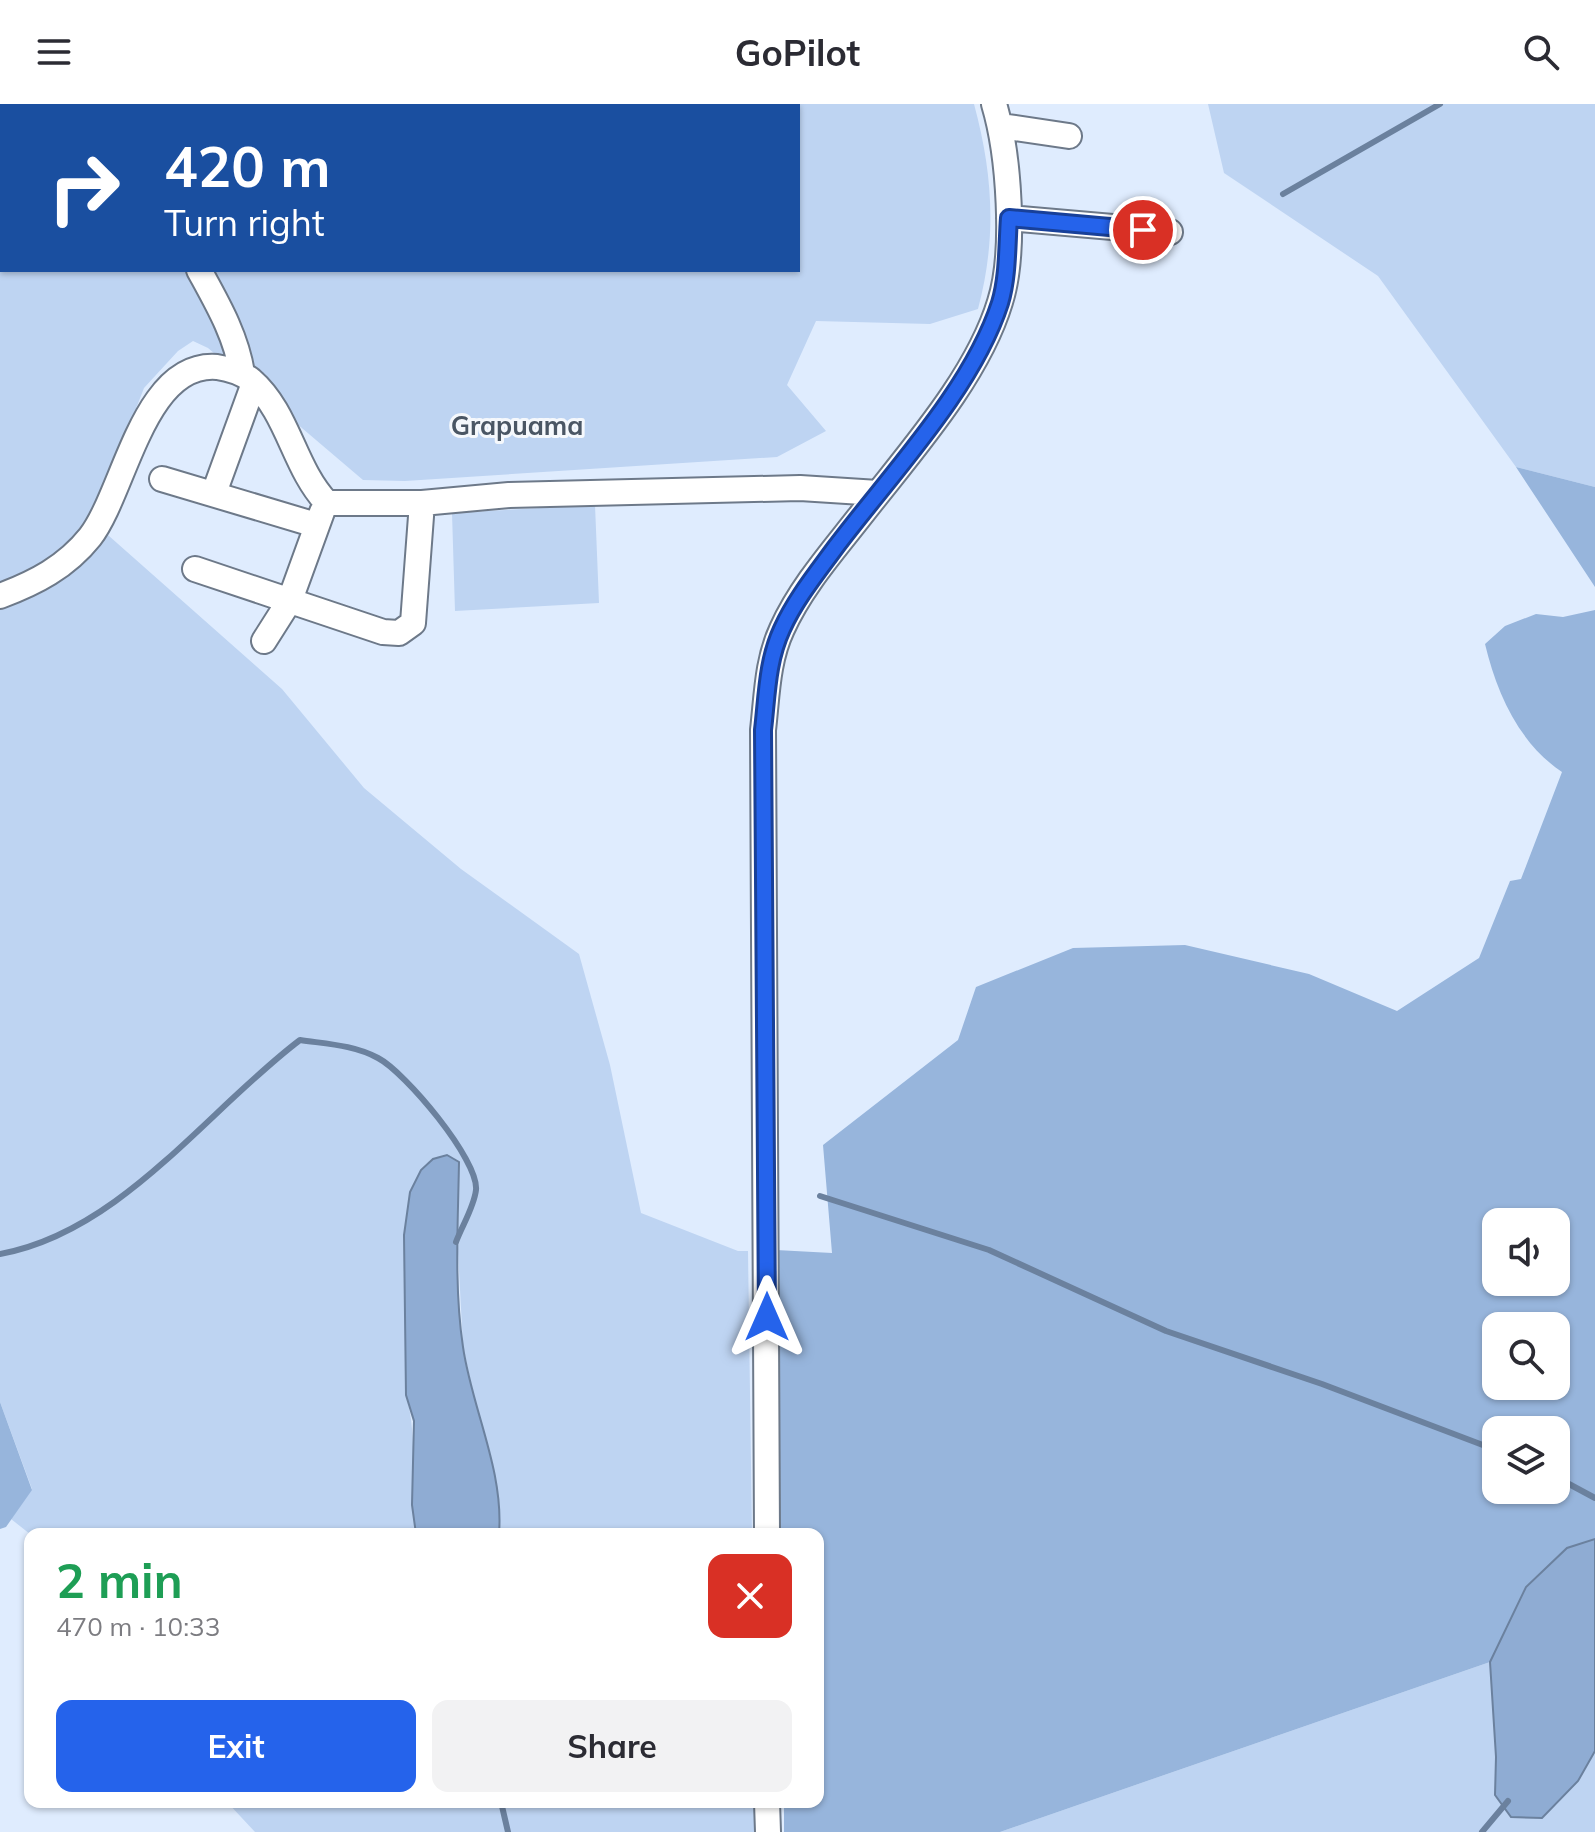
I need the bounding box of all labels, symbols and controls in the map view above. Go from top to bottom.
icon: menu [32,30,76,74]
text: GoPilot [735,30,860,75]
icon: search [1519,30,1563,74]
text: 420 m [164,131,331,201]
icon: right [32,136,136,240]
pin [1109,196,1177,264]
text: Turn right [164,200,325,245]
icon: arrive [1121,208,1165,252]
district label: Grapuama [451,409,583,442]
map controls [1482,1208,1570,1504]
button: sound [1482,1208,1570,1296]
position arrow [725,1275,809,1359]
button: search [1482,1312,1570,1400]
button: layers [1482,1416,1570,1504]
text: 2 min [56,1550,183,1610]
button: close [708,1554,792,1638]
text: 470 m · 10:33 [56,1610,220,1643]
button: Exit [56,1700,416,1792]
button: Share [432,1700,792,1792]

